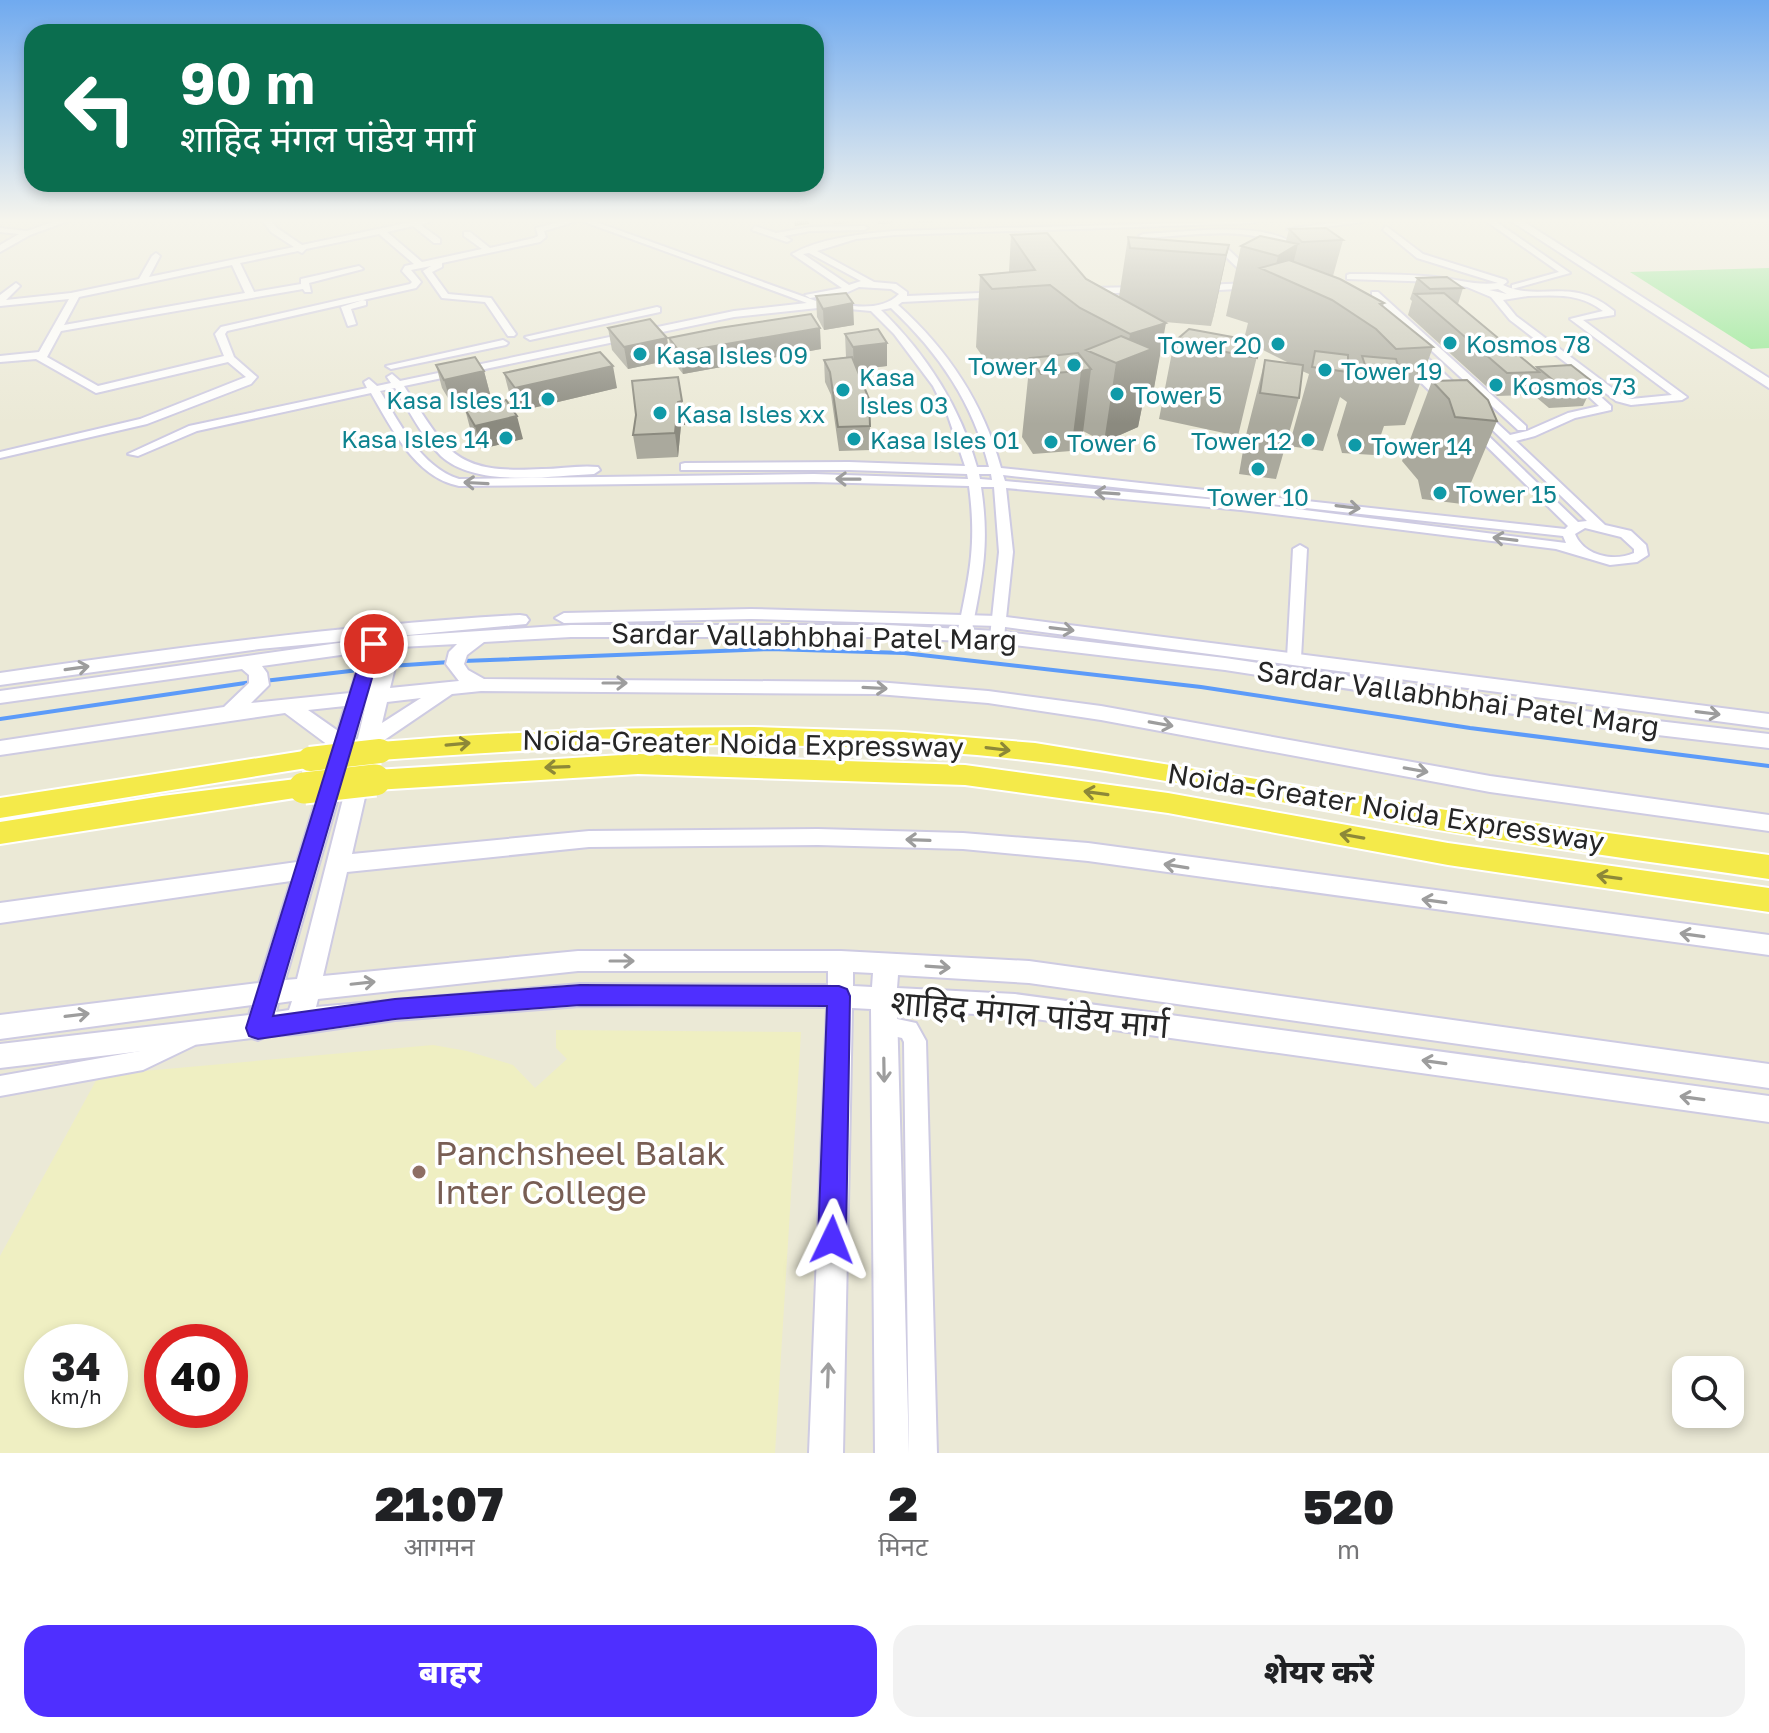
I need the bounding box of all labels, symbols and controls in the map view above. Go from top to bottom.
text: 90 m [180,49,315,116]
icon: left [48,56,152,160]
text: शाहिद मंगल पांडेय मार्ग [180,117,476,160]
place label: Kosmos 78 [1466,329,1591,358]
place label: Tower 20 [1158,330,1262,359]
marker: Kosmos 78 [1441,334,1459,352]
marker: Tower 20 [1269,335,1287,353]
place label: Kasa Isles 09 [656,340,808,369]
marker: Kasa Isles 09 [631,345,649,363]
place label: Tower 4 [968,351,1058,380]
marker: Tower 4 [1065,356,1083,374]
place label: Tower 19 [1341,356,1443,385]
marker: Tower 19 [1316,361,1334,379]
place label: Kasa Isles 03 [859,362,948,419]
place label: Kosmos 73 [1512,371,1636,400]
marker: Kosmos 73 [1487,376,1505,394]
place label: Tower 5 [1133,380,1222,409]
marker: Kasa Isles 03 [834,381,852,399]
place label: Kasa Isles 11 [386,385,532,414]
marker: Tower 5 [1108,385,1126,403]
marker: Kasa Isles 11 [539,390,557,408]
place label: Kasa Isles xx [676,399,825,428]
marker: Kasa Isles xx [651,404,669,422]
place label: Kasa Isles 14 [341,424,490,453]
place label: Kasa Isles 01 [870,425,1019,454]
place label: Tower 12 [1191,426,1292,455]
place label: Tower 6 [1067,428,1157,457]
marker: Kasa Isles 14 [497,429,515,447]
marker: Kasa Isles 01 [845,430,863,448]
marker: Tower 12 [1299,431,1317,449]
place label: Tower 14 [1371,431,1473,460]
marker: Tower 6 [1042,433,1060,451]
marker: Tower 14 [1346,436,1364,454]
marker: Tower 10 [1249,460,1267,478]
one-way arrow [835,472,862,487]
one-way arrow [463,475,490,490]
place label: Tower 15 [1456,479,1557,508]
place label: Tower 10 [1207,482,1309,511]
marker: Tower 15 [1431,484,1449,502]
one-way arrow [1094,485,1121,500]
one-way arrow [1335,500,1360,515]
one-way arrow [1492,531,1518,546]
pin [340,610,408,678]
street label: Sardar Vallabhbhai Patel Marg [611,616,1017,656]
one-way arrow [1048,621,1075,636]
icon: arrive [352,622,396,666]
street label: Sardar Vallabhbhai Patel Marg [1255,653,1661,743]
one-way arrow [64,660,89,675]
one-way arrow [601,675,628,691]
one-way arrow [861,681,888,696]
one-way arrow [1694,706,1721,721]
one-way arrow [1147,717,1173,732]
street label: Noida-Greater Noida Expressway [522,723,964,763]
one-way arrow [444,736,471,751]
one-way arrow [984,741,1010,756]
street label: Noida-Greater Noida Expressway [1165,756,1607,858]
one-way arrow [544,760,571,775]
one-way arrow [1403,764,1429,779]
one-way arrow [1083,785,1109,800]
one-way arrow [1340,828,1365,843]
one-way arrow [905,832,932,847]
one-way arrow [1164,858,1189,873]
one-way arrow [1597,869,1622,884]
one-way arrow [1421,893,1448,908]
one-way arrow [1679,927,1706,942]
one-way arrow [608,953,635,969]
one-way arrow [924,959,951,974]
one-way arrow [349,976,376,991]
street label: शाहिद मंगल पांडेय मार्ग [889,981,1172,1045]
one-way arrow [64,1007,89,1022]
one-way arrow [1422,1054,1447,1069]
one-way arrow [876,1056,892,1083]
one-way arrow [1680,1090,1705,1105]
place label: Panchsheel Balak Inter College [435,1132,726,1211]
marker: Panchsheel Balak Inter College [410,1163,428,1181]
position arrow [790,1198,874,1282]
speed limit sign: 40 [144,1324,248,1428]
text: 34 [51,1342,101,1390]
map controls [1672,1356,1744,1428]
button: search [1672,1356,1744,1428]
one-way arrow [821,1362,836,1389]
text: km/h [51,1384,101,1408]
text: 21:07 [375,1474,504,1532]
text: 2 [888,1474,918,1532]
text: 520 [1303,1477,1394,1535]
text: आगमन [403,1531,475,1562]
text: मिनट [878,1531,928,1562]
text: m [1337,1534,1360,1565]
button: बाहर [24,1625,877,1717]
button: शेयर करें [893,1625,1745,1717]

